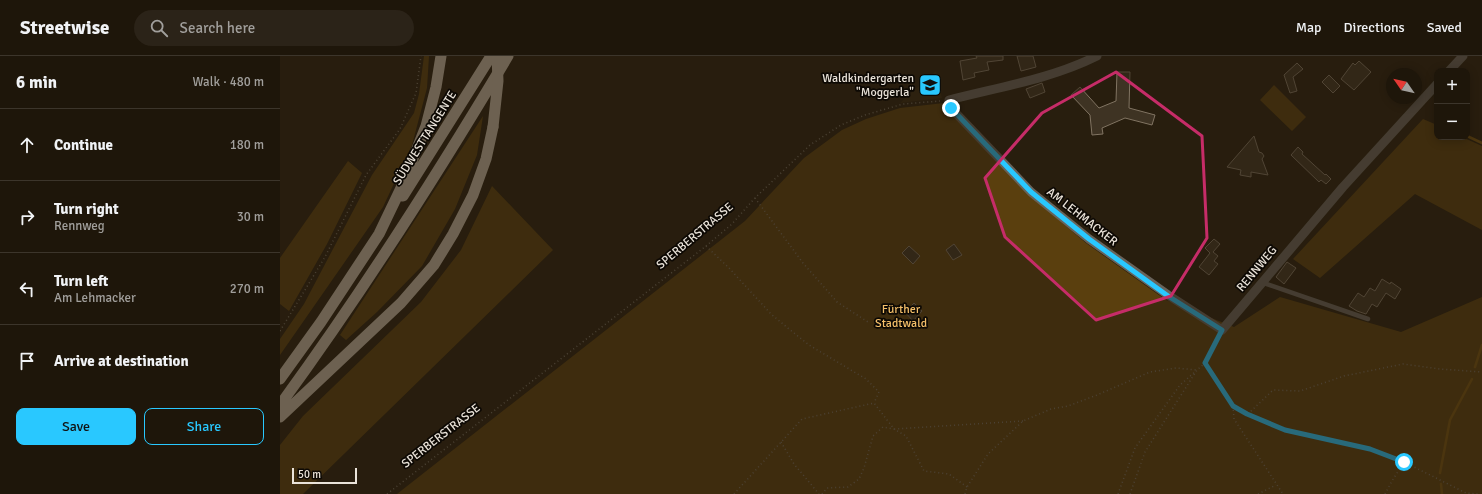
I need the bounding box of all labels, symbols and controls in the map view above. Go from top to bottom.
search box [134,10,414,46]
text: Streetwise [20,16,110,40]
icon: search [148,17,170,39]
text: Search here [180,19,255,37]
text: Map [1296,19,1322,36]
text: Directions [1344,19,1405,36]
text: Saved [1427,19,1462,36]
north arrow [1386,68,1422,104]
map controls [1434,68,1470,140]
button: + [1434,68,1470,104]
place label: Waldkindergarten "Moggerla" [822,71,914,100]
text: 6 min [16,72,57,93]
school or university icon: Waldkindergarten "Moggerla" [917,72,943,98]
text: Walk · 480 m [193,74,264,90]
street label: SÜDWESTTANGENTE [390,88,460,188]
route end [942,99,960,117]
button: − [1434,104,1470,140]
icon: ahead [16,134,38,156]
text: Continue [54,136,113,154]
text: 180 m [230,137,264,153]
street label: AM LEHMACKER [1044,185,1120,249]
street label: SPERBERSTRASSE [654,199,737,272]
text: Turn right [54,200,119,218]
icon: right [16,206,38,228]
text: 30 m [237,209,264,225]
text: Rennweg [54,218,105,234]
street label: RENNWEG [1234,243,1280,295]
text: Turn left [54,272,108,290]
icon: left [16,278,38,300]
text: 270 m [230,281,264,297]
text: Am Lehmacker [54,290,136,306]
park label: Fürther Stadtwald [875,302,927,331]
icon: arrive [16,350,38,372]
text: Arrive at destination [54,352,189,370]
street label: SPERBERSTRASSE [399,401,483,471]
button: Save [16,408,136,445]
button: Share [144,408,264,445]
route start [1395,453,1413,471]
scale bar [292,466,357,485]
text: 50 m [298,468,321,481]

